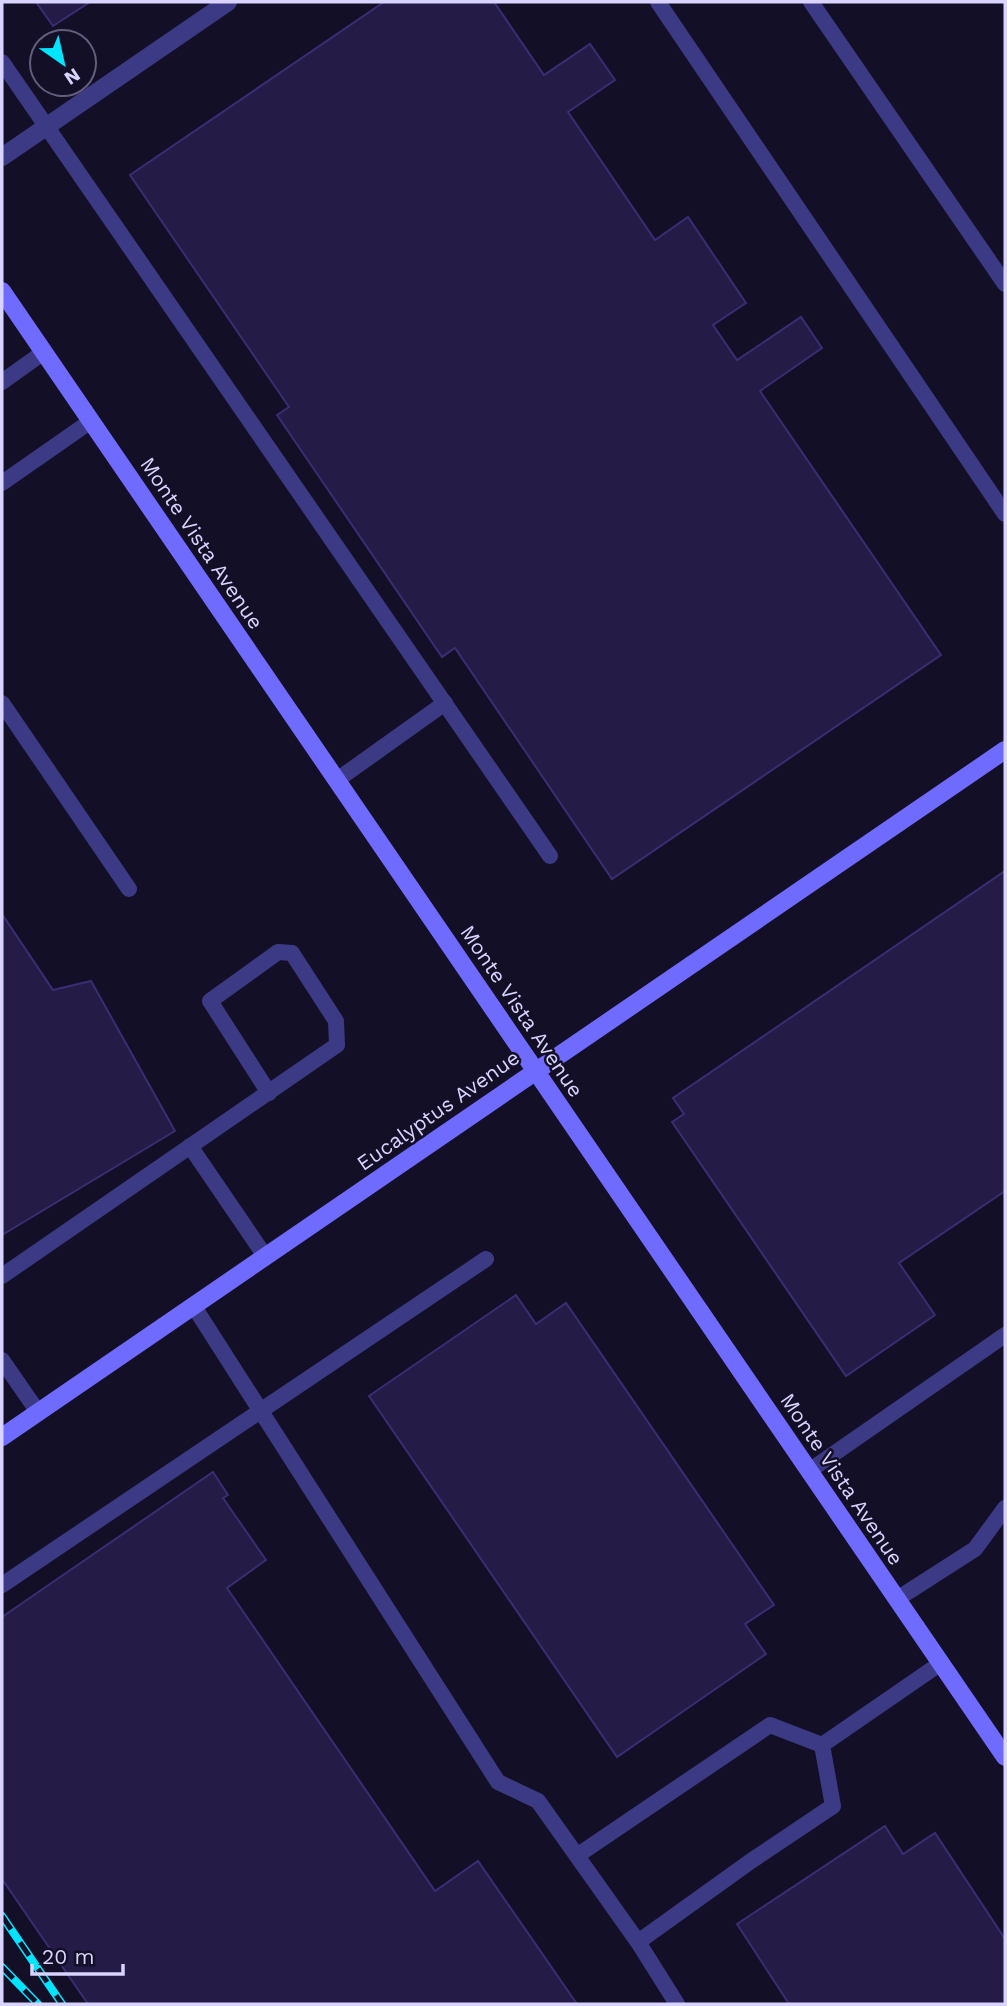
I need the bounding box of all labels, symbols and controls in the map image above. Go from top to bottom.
north arrow [28,28,98,98]
text: N [60,63,84,90]
street label: Monte Vista Avenue [135,452,269,634]
street label: Monte Vista Avenue [455,920,589,1102]
street label: Eucalyptus Avenue [352,1044,524,1176]
street label: Monte Vista Avenue [775,1388,909,1570]
scale bar [32,1932,122,1976]
text: 20 m [42,1944,94,1969]

